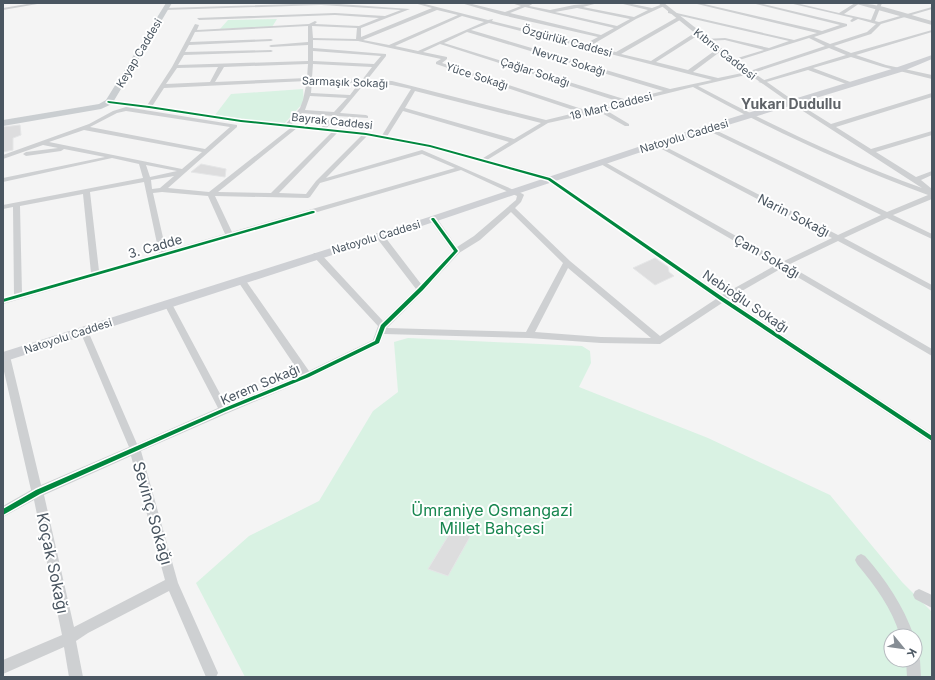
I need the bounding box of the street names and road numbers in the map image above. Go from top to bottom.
street label: Keyap Caddesi [113,16,165,90]
street label: Özgürlük Caddesi [520,22,614,60]
street label: Kıbrıs Caddesi [691,25,759,83]
street label: Nevruz Sokağı [531,43,607,79]
street label: Çağlar Sokağı [498,54,572,90]
street label: Yüce Sokağı [444,59,510,93]
street label: Sarmaşık Sokağı [302,73,388,91]
street label: 18 Mart Caddesi [569,89,653,123]
street label: Bayrak Caddesi [291,110,373,132]
street label: Natoyolu Caddesi [638,116,730,156]
street label: Narin Sokağı [755,190,833,240]
street label: Natoyolu Caddesi [330,217,422,257]
street label: 3. Cadde [126,231,184,261]
street label: Çam Sokağı [731,231,803,281]
street label: Nebioğlu Sokağı [700,266,792,336]
street label: Natoyolu Caddesi [22,315,114,357]
street label: Kerem Sokağı [218,360,302,408]
street label: Sevinç Sokağı [129,459,177,567]
street label: Koçak Sokağı [33,511,73,615]

